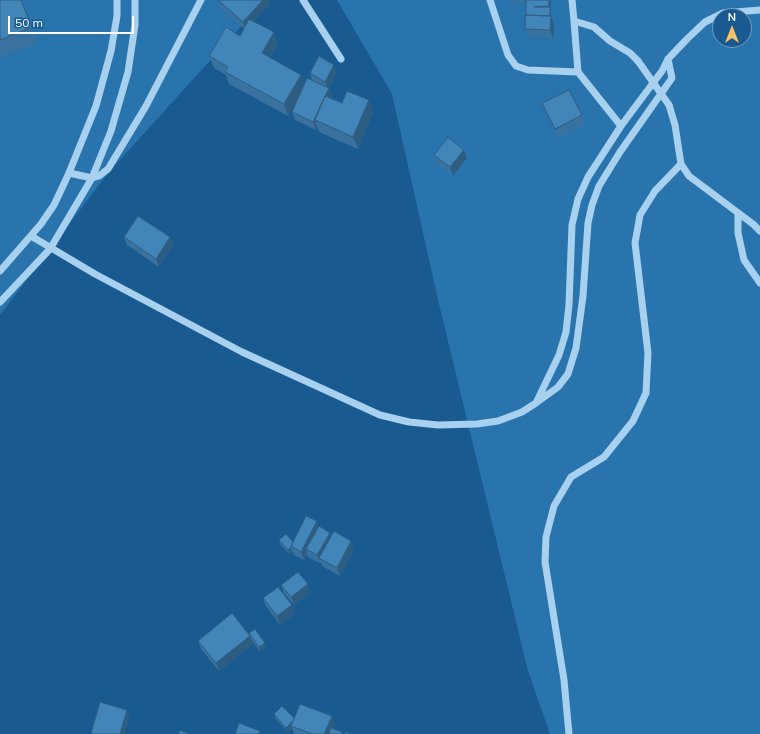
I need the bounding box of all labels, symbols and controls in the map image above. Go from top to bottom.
scale bar [10,8,136,34]
north arrow [712,8,752,48]
text: N [728,10,736,24]
text: 50 m [15,15,43,30]

